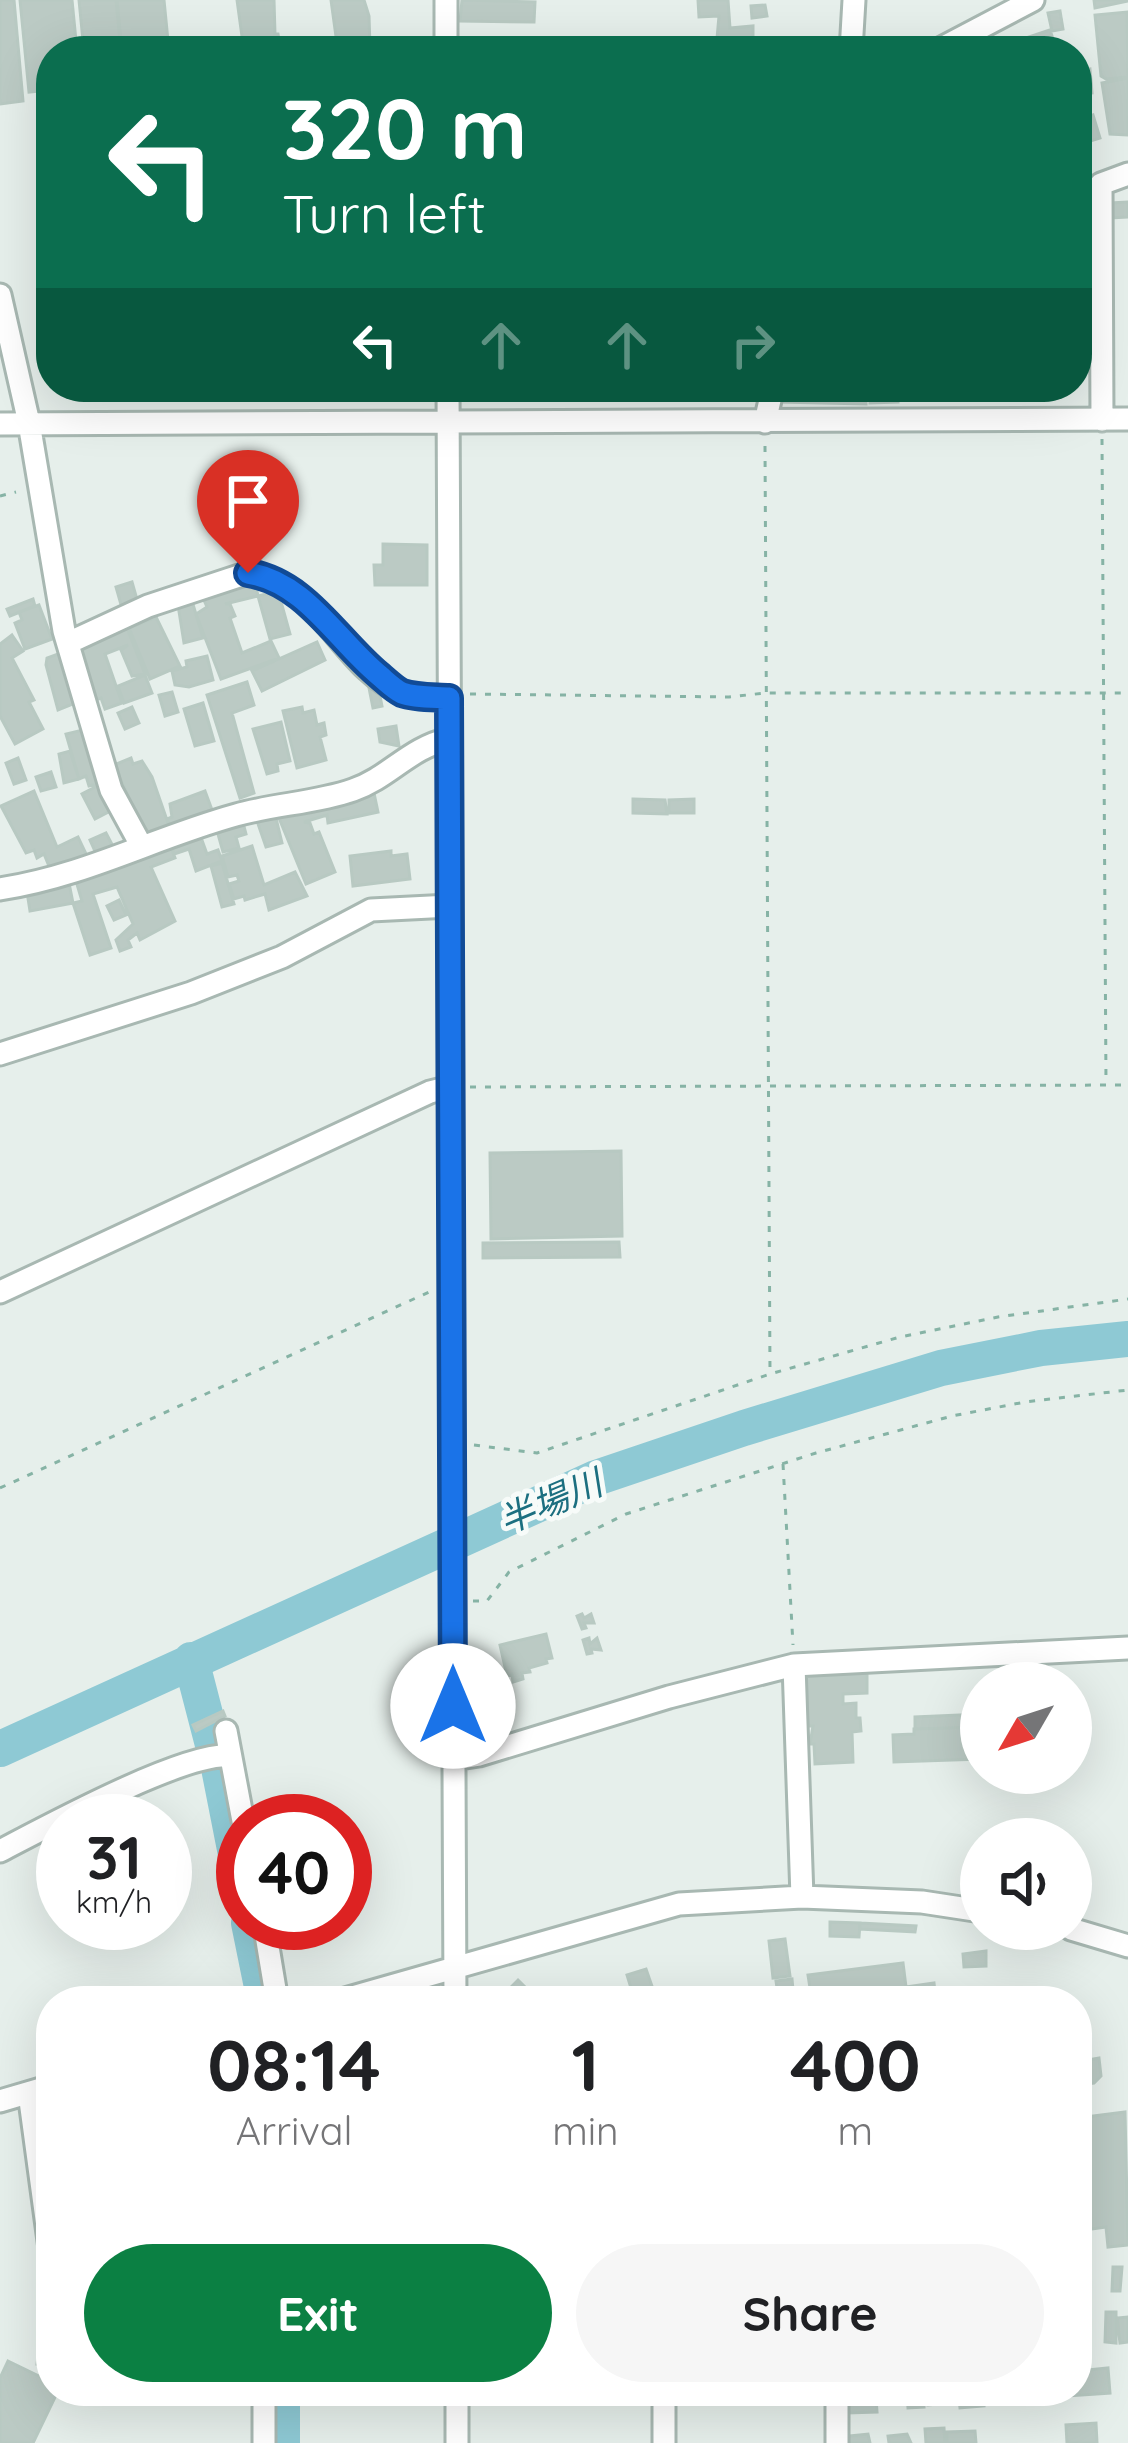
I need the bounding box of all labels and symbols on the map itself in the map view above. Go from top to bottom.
pin [197,450,299,573]
water label: 半場川 [491,1458,612,1543]
position arrow [390,1643,516,1769]
north arrow [960,1662,1092,1794]
speed limit sign: 40 [216,1794,372,1950]

